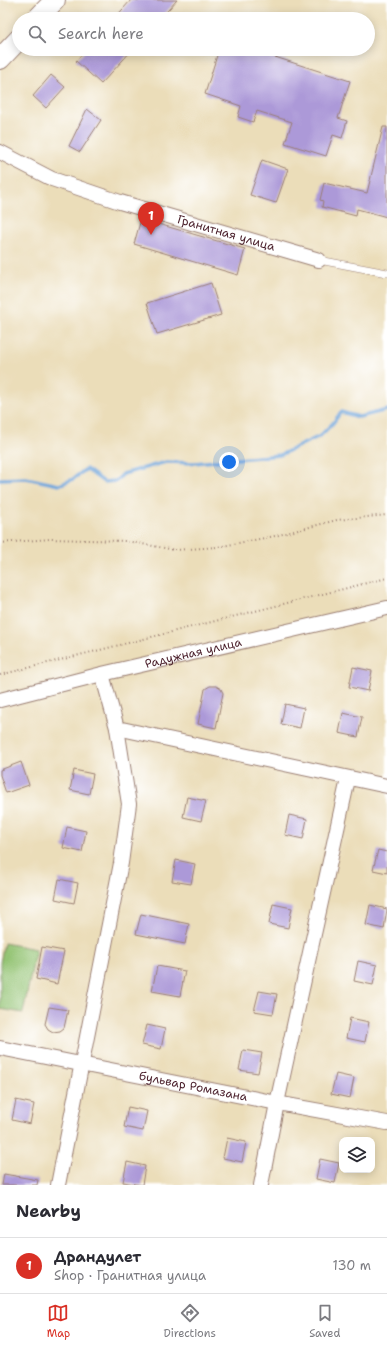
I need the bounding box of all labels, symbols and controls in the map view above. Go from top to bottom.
search box [12,12,375,56]
icon: search [26,23,48,45]
text: Search here [58,24,144,44]
pin: 1 [138,202,164,235]
street label: Гранитная улица [175,211,277,255]
your location [219,452,239,472]
street label: Радужная улица [143,634,244,672]
street label: бульвар Ромазана [138,1068,249,1105]
map controls [339,1137,375,1173]
button: layers [339,1137,375,1173]
text: Nearby [16,1200,81,1222]
text: Драндулет [54,1247,141,1267]
text: 1 [26,1257,32,1274]
text: 130 m [333,1257,371,1274]
text: Shop · Гранитная улица [54,1267,206,1284]
tab: Map [47,1302,70,1341]
tab: Directions [163,1302,216,1341]
tab: Saved [309,1302,340,1341]

